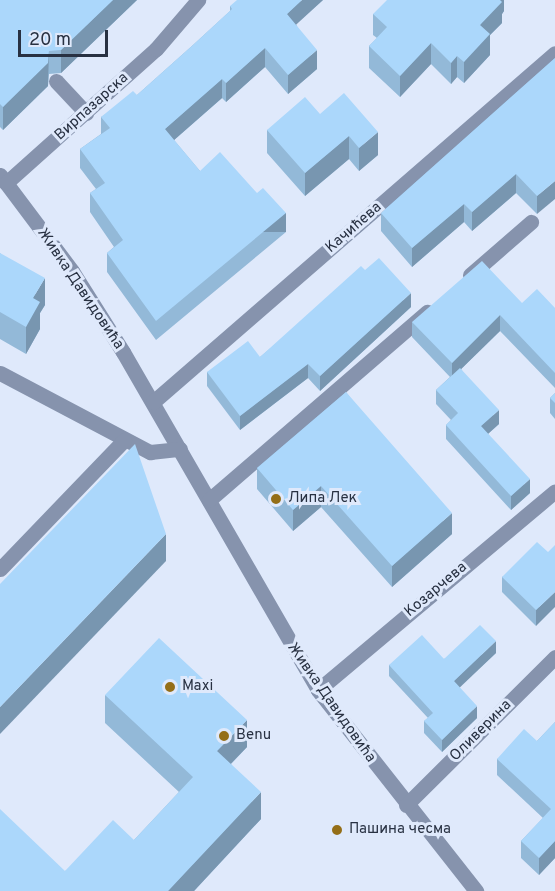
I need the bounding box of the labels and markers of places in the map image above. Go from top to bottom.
place label: Липа Лек [288,490,357,508]
marker: Липа Лек [269,492,283,506]
place label: Maxi [182,678,213,696]
marker: Maxi [163,680,177,694]
place label: Benu [236,727,271,745]
marker: Benu [217,729,231,743]
place label: Пашина чесма [349,821,451,839]
marker: Пашина чесма [330,823,344,837]

